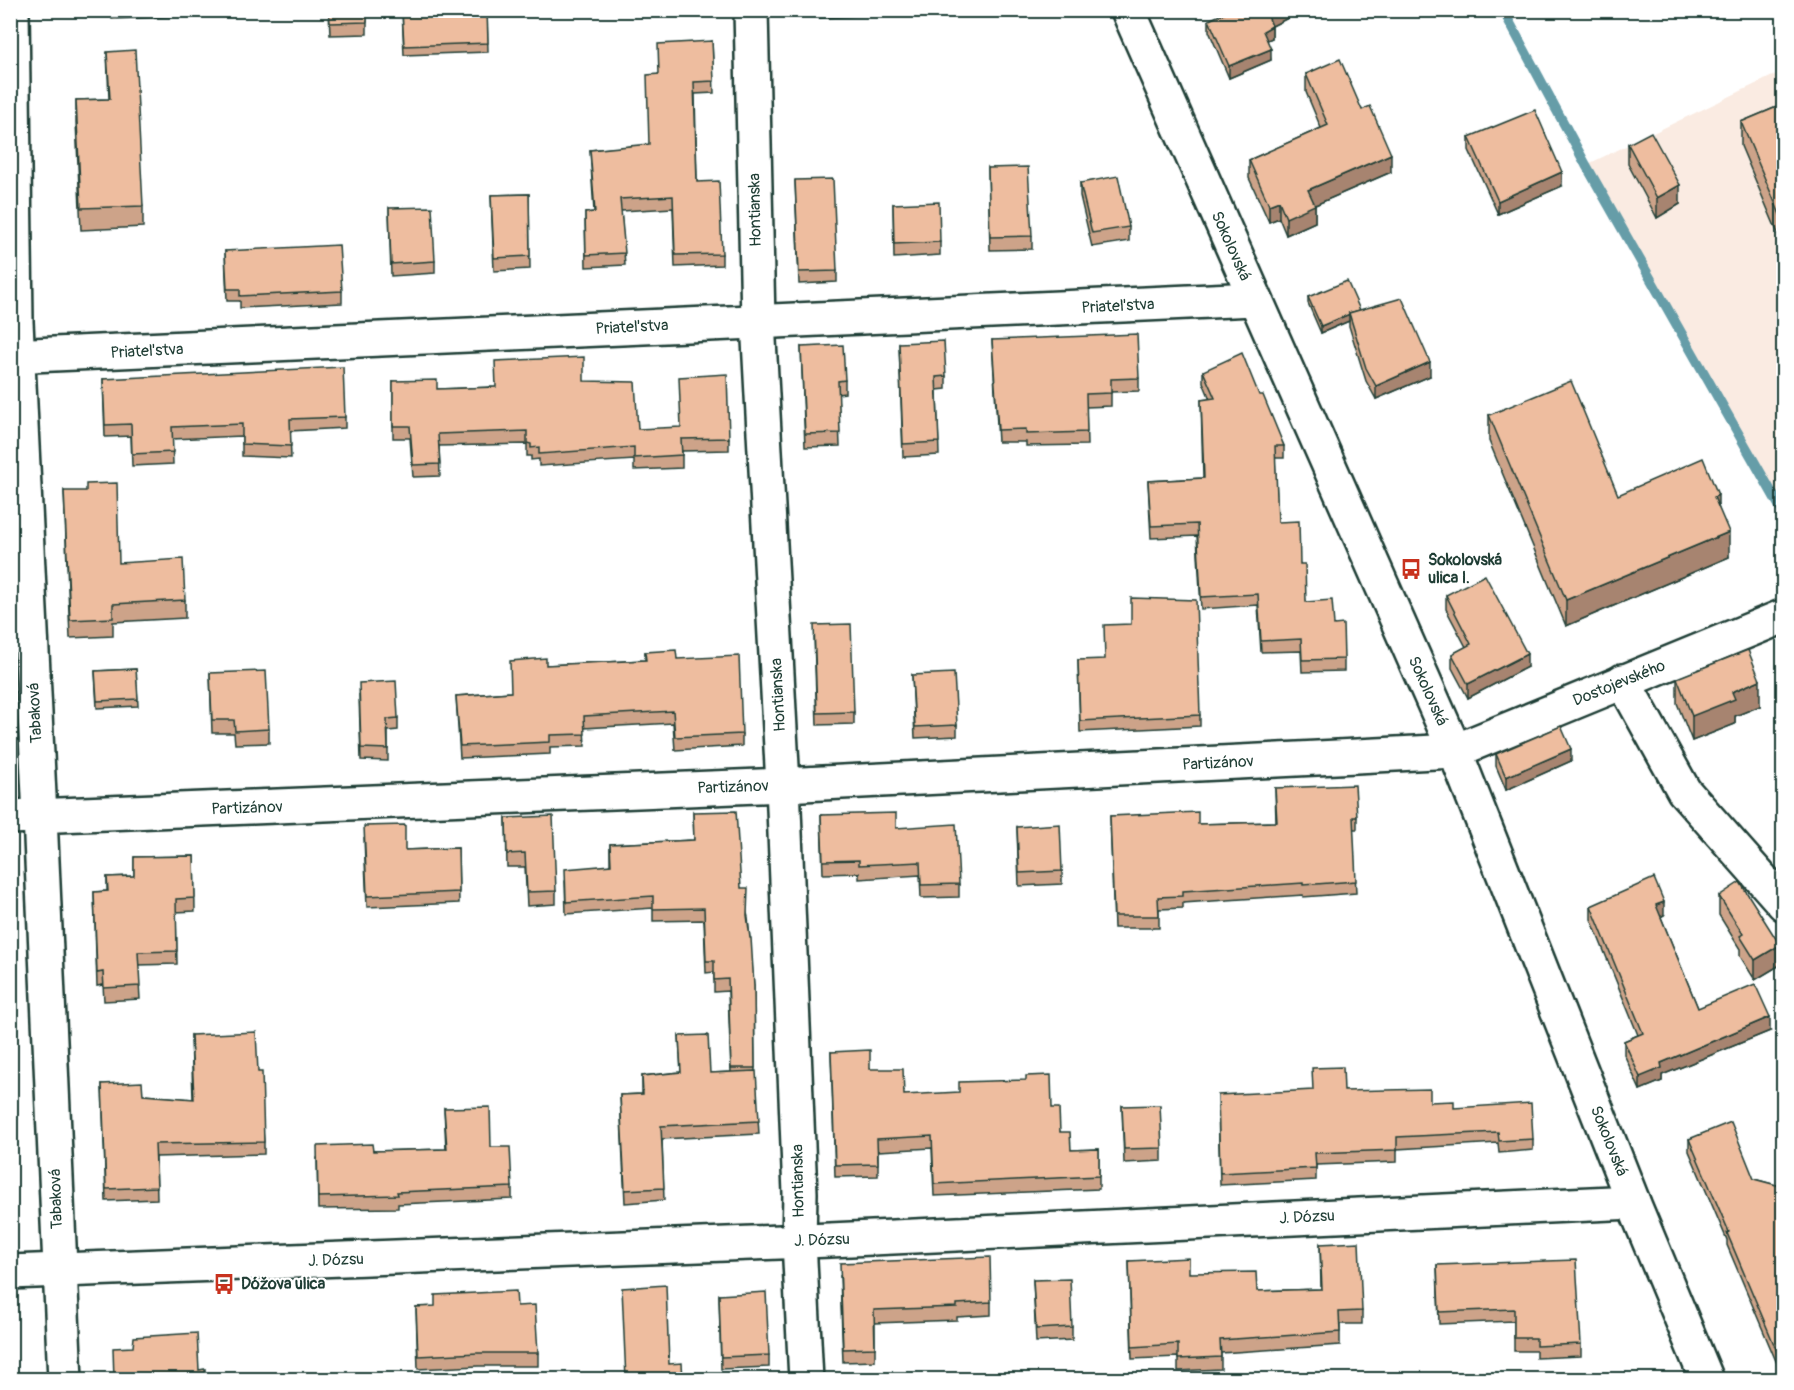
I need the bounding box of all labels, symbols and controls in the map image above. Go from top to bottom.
street label: Hontianska [744,173,766,247]
street label: Sokolovská [1207,208,1255,284]
street label: Priateľstva [1081,294,1155,318]
street label: Priateľstva [595,315,669,339]
street label: Priateľstva [110,339,184,363]
place label: Sokolovská ulica I. [1428,550,1503,588]
bus stop icon: Sokolovská ulica I. [1399,557,1423,581]
street label: Sokolovská [1404,653,1452,729]
street label: Dostojevského [1570,655,1669,711]
street label: Hontianska [766,658,790,732]
street label: Tabaková [23,682,47,744]
street label: Partizánov [1182,751,1254,775]
street label: Partizánov [697,776,769,798]
street label: Partizánov [211,797,283,819]
street label: Sokolovská [1586,1103,1632,1179]
street label: Hontianska [787,1144,809,1218]
street label: Tabaková [45,1168,67,1230]
street label: J. Dózsu [1279,1206,1335,1228]
street label: J. Dózsu [794,1229,850,1251]
street label: J. Dózsu [308,1249,364,1271]
bus stop icon: Dóžova ulica [212,1272,236,1296]
place label: Dóžova ulica [241,1274,326,1294]

